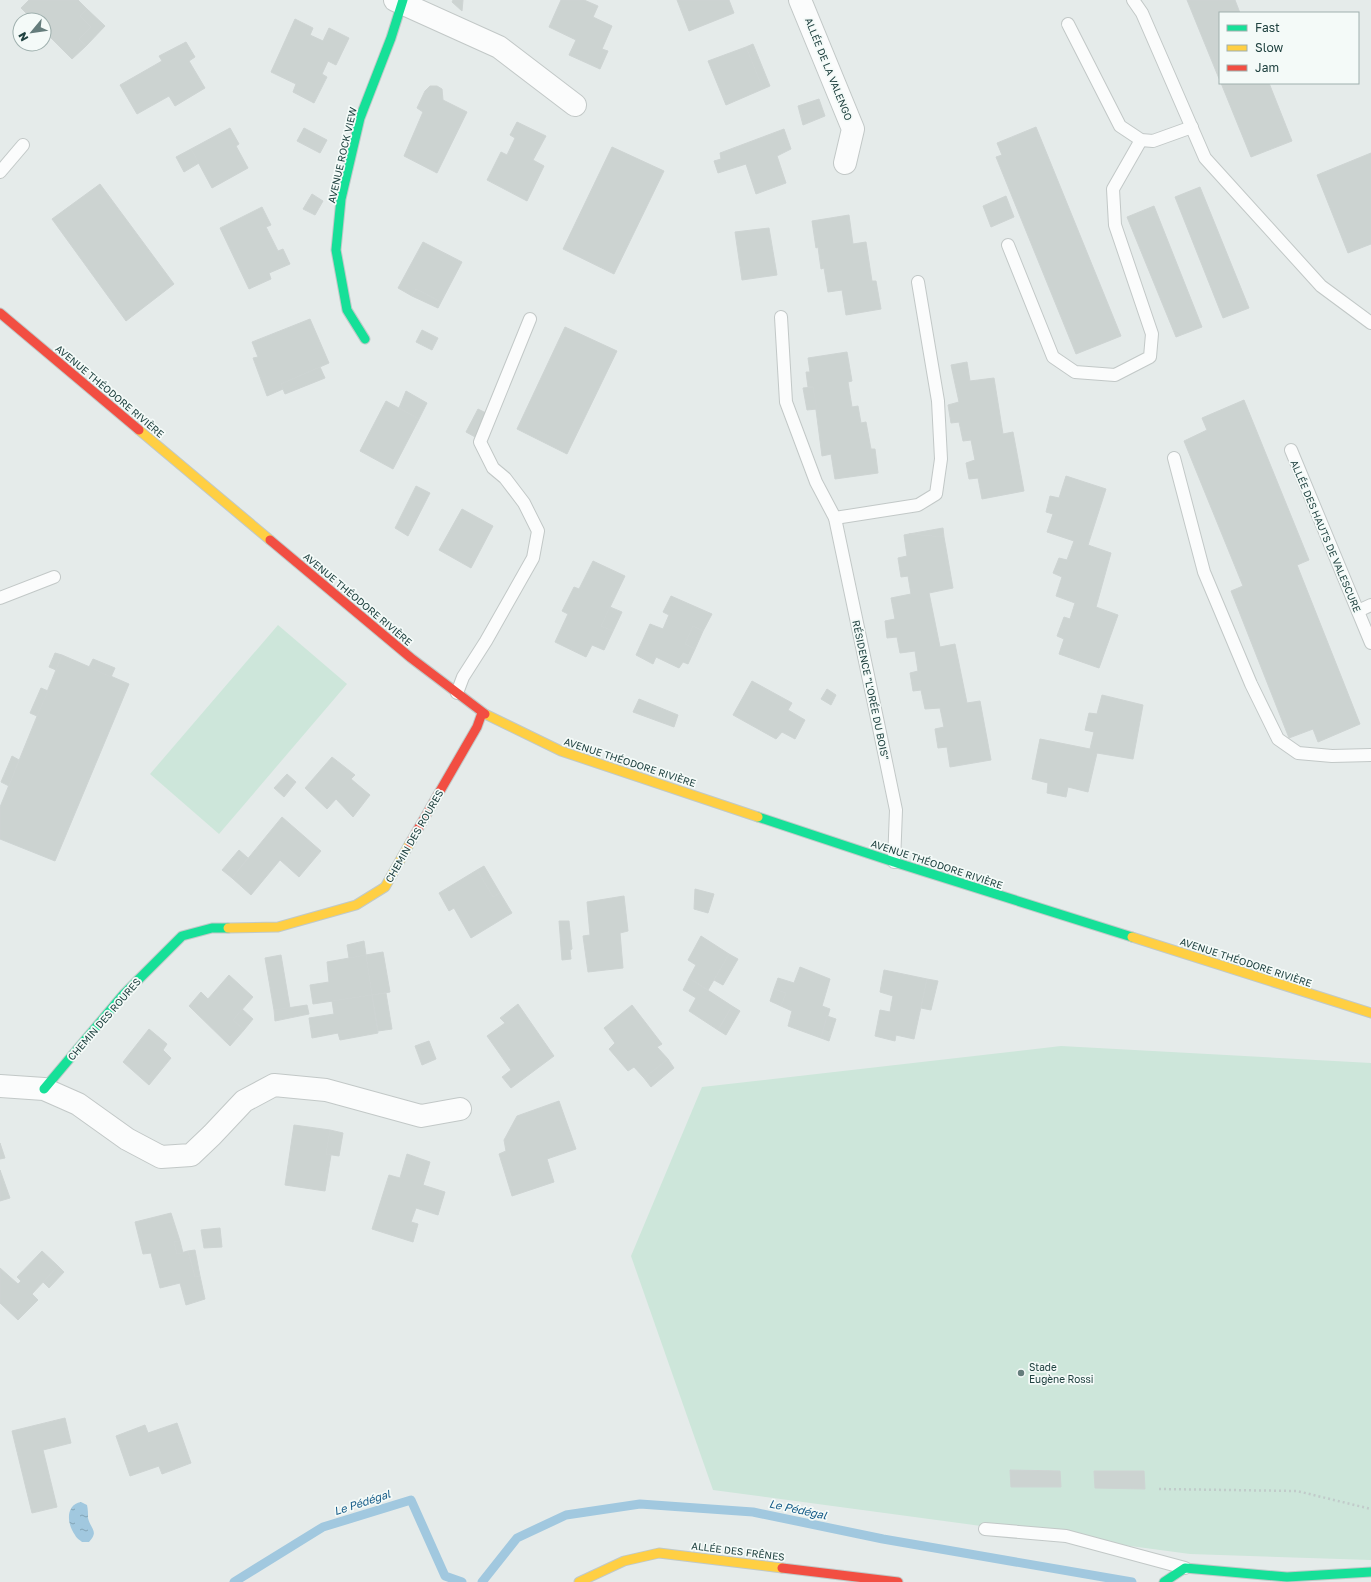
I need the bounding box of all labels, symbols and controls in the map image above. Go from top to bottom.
north arrow [12,12,52,52]
legend [1219,12,1359,84]
street label: ALLÉE DE LA VALENGO [803,16,855,122]
text: Fast [1255,20,1280,35]
text: N [15,30,31,44]
text: Slow [1255,40,1283,55]
text: Jam [1255,60,1279,75]
street label: AVENUE ROCK VIEW [325,106,359,204]
street label: AVENUE THÉODORE RIVIÈRE [53,342,167,440]
street label: ALLÉE DES HAUTS DE VALESCURE [1288,458,1364,614]
street label: AVENUE THÉODORE RIVIÈRE [301,550,415,648]
street label: RÉSIDENCE "L'ORÉE DU BOIS" [850,619,892,761]
street label: AVENUE THÉODORE RIVIÈRE [563,735,697,789]
street label: CHEMIN DES ROURES [383,787,445,885]
street label: AVENUE THÉODORE RIVIÈRE [870,837,1004,891]
street label: AVENUE THÉODORE RIVIÈRE [1179,935,1313,989]
street label: CHEMIN DES ROURES [65,975,143,1063]
place label: Stade Eugène Rossi [1029,1361,1094,1385]
marker: Stade Eugène Rossi [1016,1368,1026,1378]
water label: Le Pédégal [332,1487,393,1518]
water label: Le Pédégal [768,1497,828,1523]
street label: ALLÉE DES FRÊNES [691,1539,785,1563]

